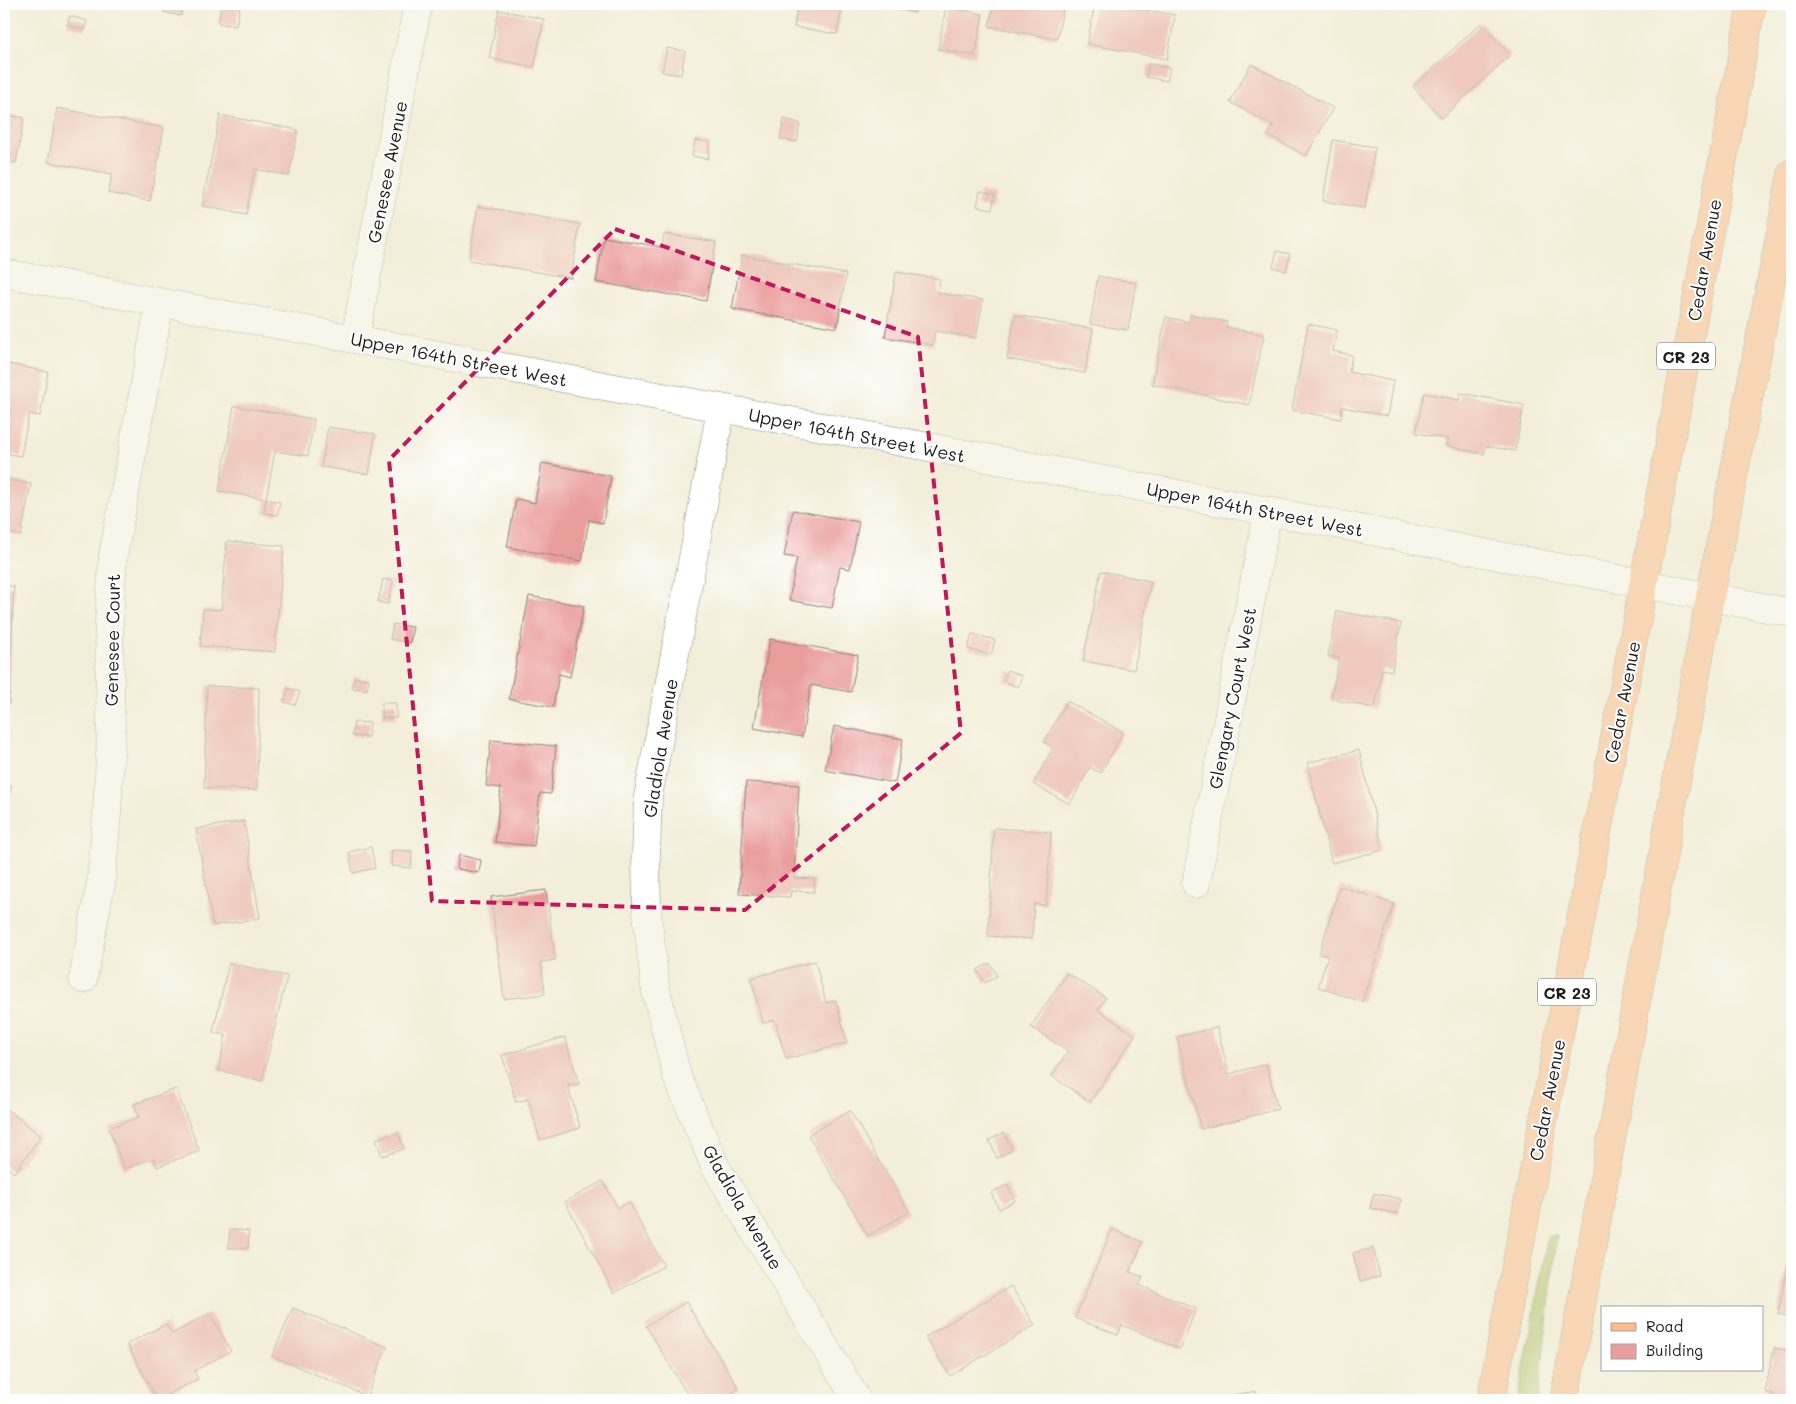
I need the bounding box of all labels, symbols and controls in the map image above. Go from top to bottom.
street label: Genesee Avenue [361,99,413,245]
street label: Cedar Avenue [1681,197,1727,323]
street label: Upper 164th Street West [349,326,569,392]
road number: CR 23 [1657,342,1715,370]
street label: Upper 164th Street West [747,402,967,468]
street label: Upper 164th Street West [1145,476,1365,542]
street label: Genesee Court [99,573,125,707]
street label: Glengary Court West [1203,605,1261,791]
street label: Cedar Avenue [1598,639,1646,765]
street label: Gladiola Avenue [637,677,683,819]
road number: CR 23 [1538,979,1596,1006]
street label: Cedar Avenue [1523,1037,1571,1163]
street label: Gladiola Avenue [697,1140,789,1274]
legend [1601,1306,1764,1372]
text: Road [1646,1316,1683,1336]
text: Building [1646,1340,1703,1360]

